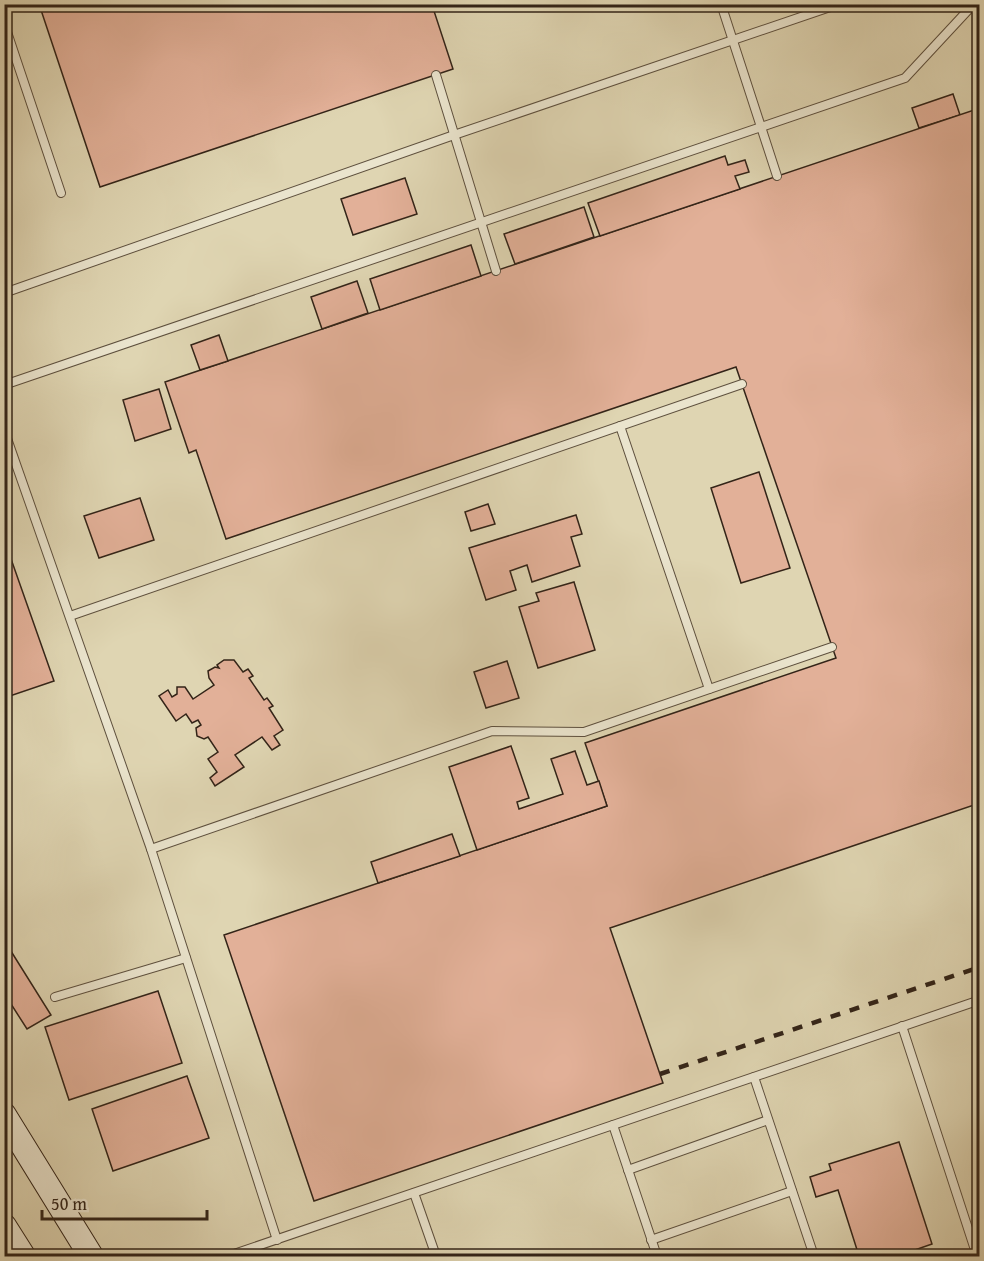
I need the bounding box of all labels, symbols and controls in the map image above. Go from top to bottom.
scale bar [42,1183,207,1221]
text: 50 m [51,1190,87,1217]

